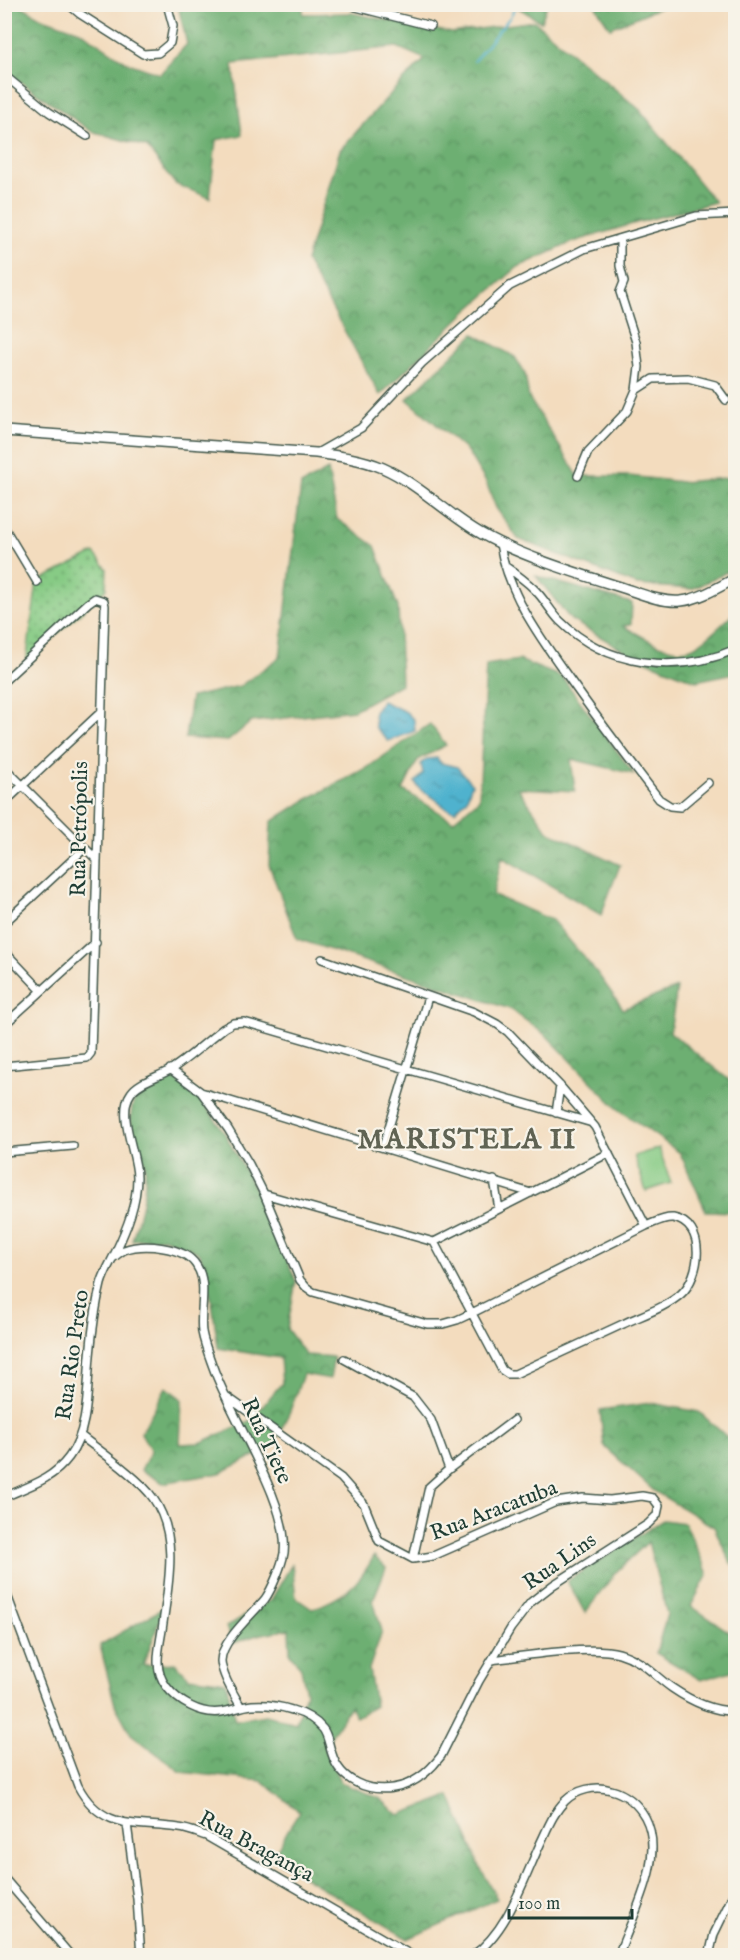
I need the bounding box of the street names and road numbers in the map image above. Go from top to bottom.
street label: Rua Petrópolis [65,761,95,897]
street label: Rua Rio Preto [50,1288,96,1422]
street label: Rua Tiete [234,1393,298,1489]
street label: Rua Aracatuba [426,1474,562,1548]
street label: Rua Lins [518,1527,602,1597]
street label: Rua Bragança [194,1805,319,1889]

